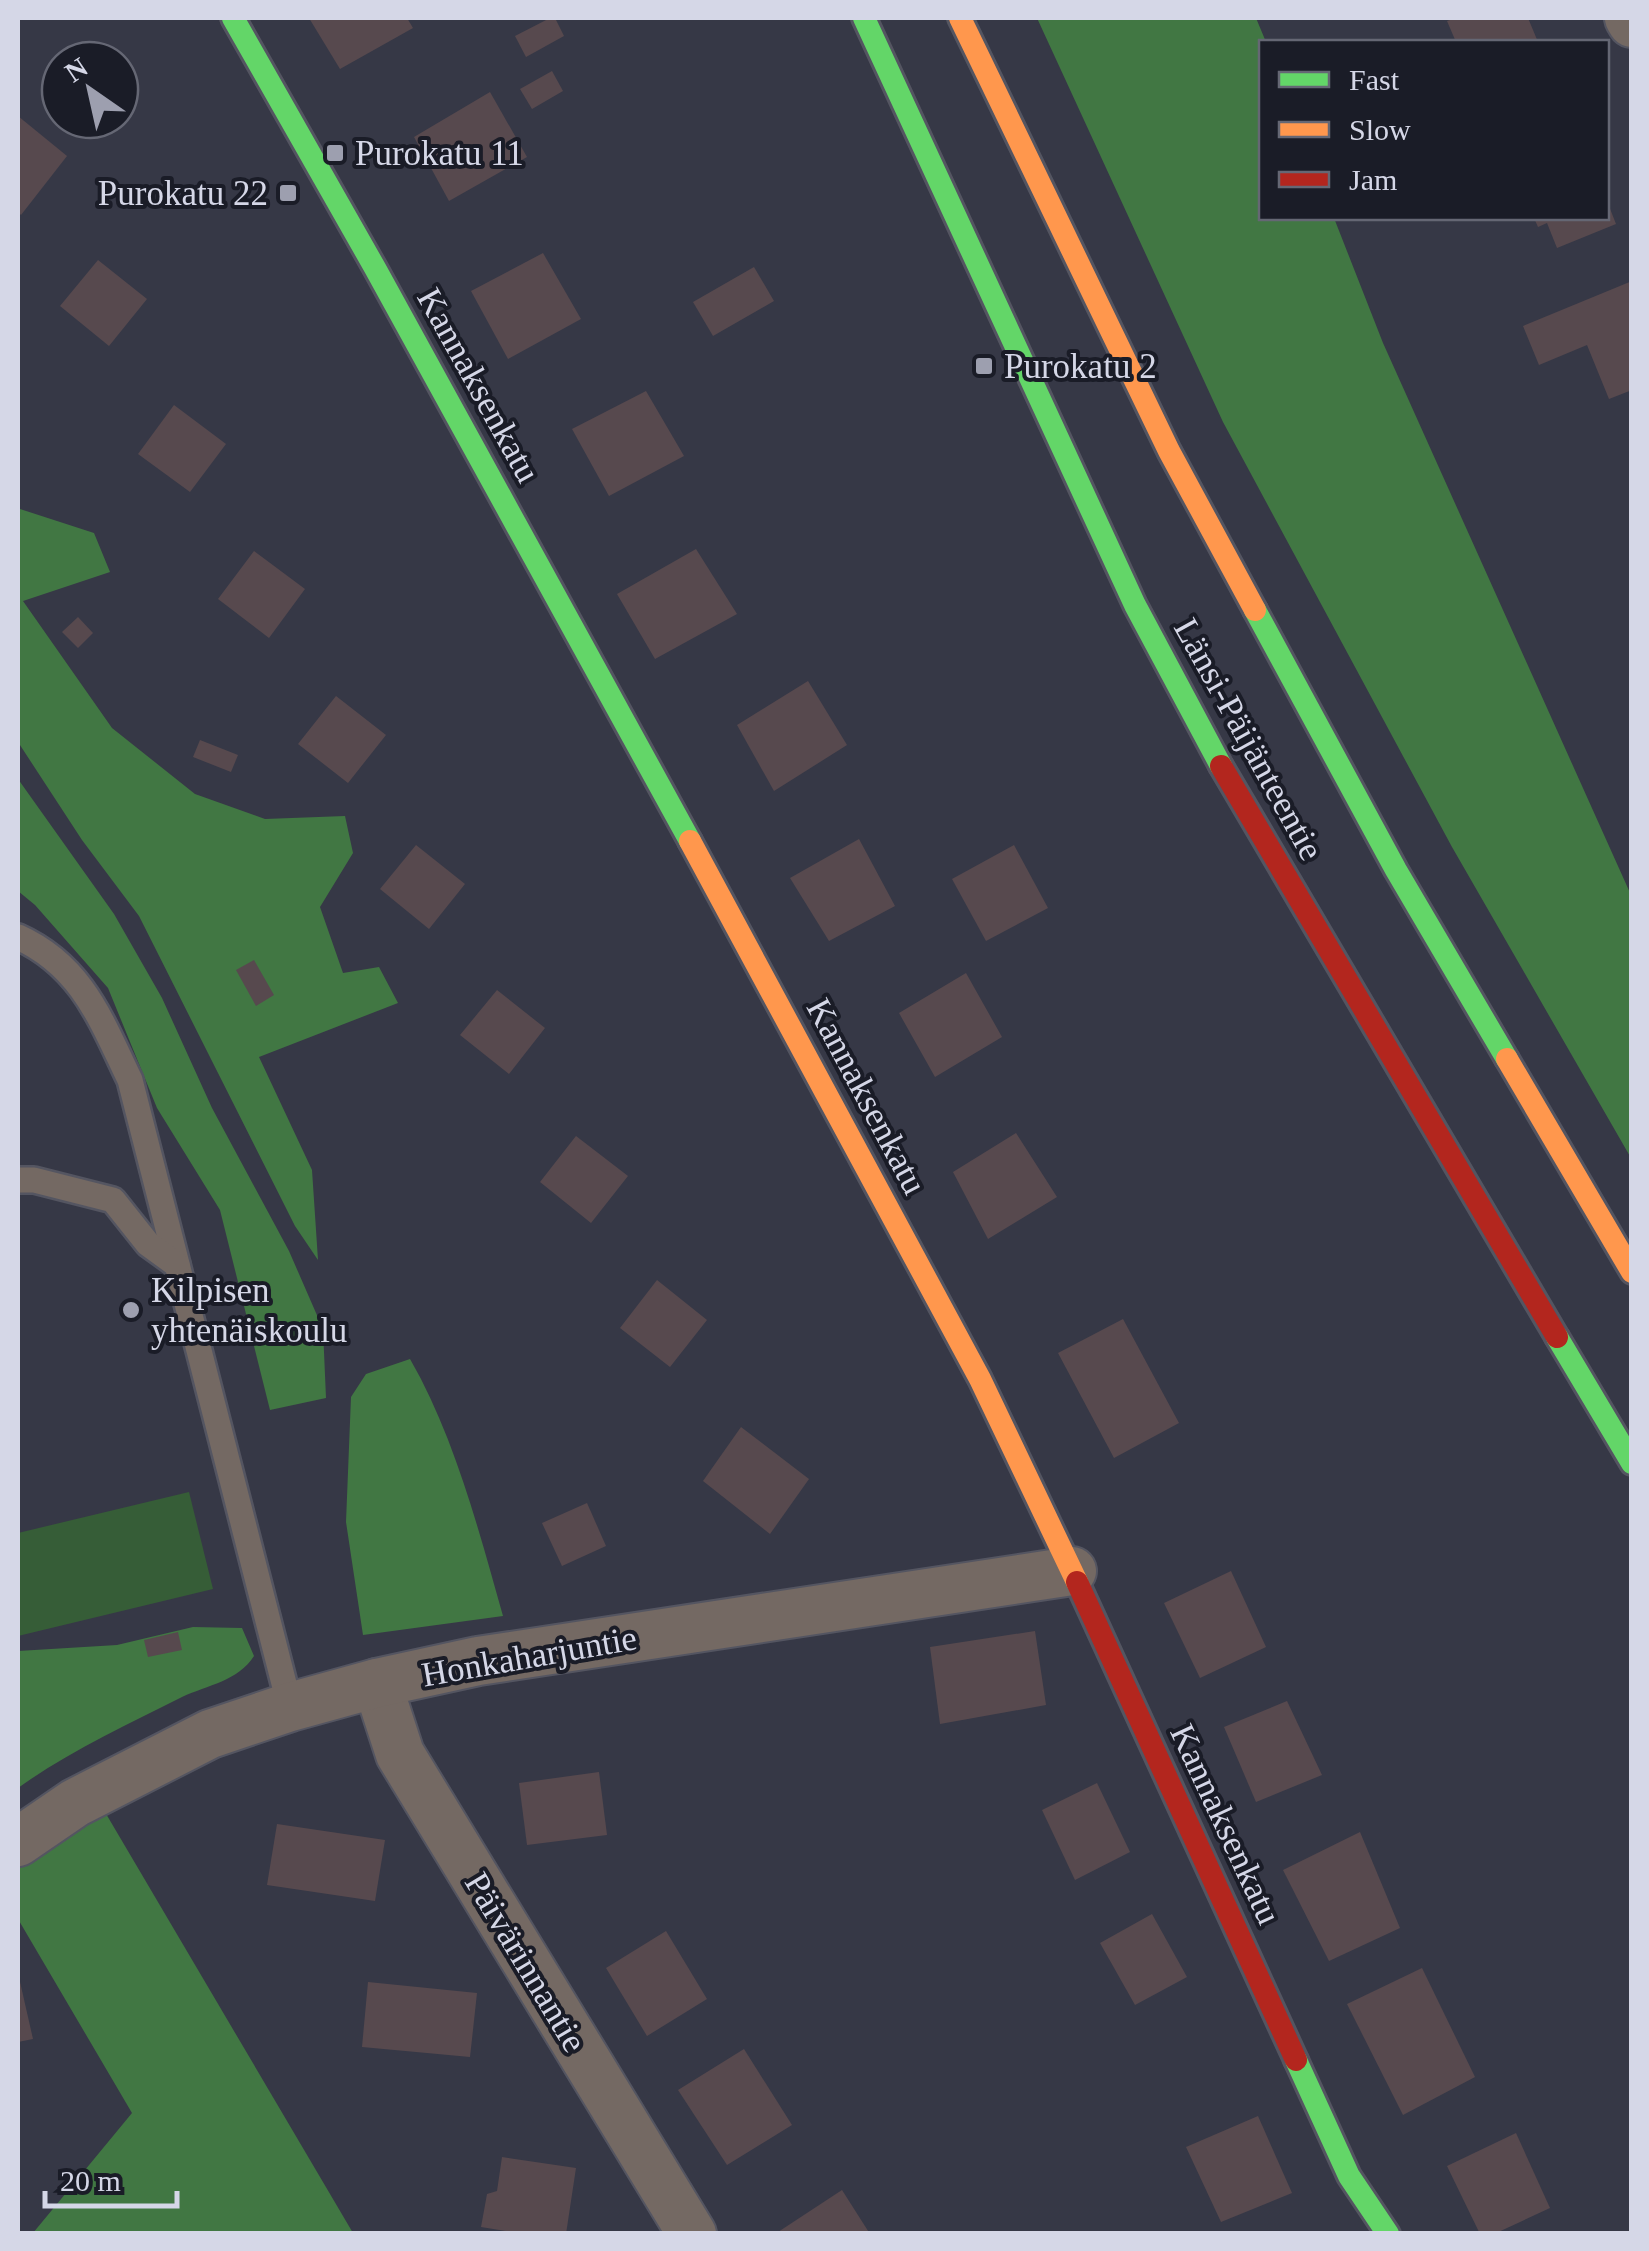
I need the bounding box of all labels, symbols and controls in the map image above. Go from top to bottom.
north arrow [40,40,140,140]
legend [1259,40,1609,220]
text: N [59,51,93,88]
text: Fast [1349,63,1400,96]
text: Slow [1349,113,1411,146]
place label: Purokatu 11 [355,134,524,173]
marker: Purokatu 11 [324,142,346,164]
text: Jam [1349,163,1397,196]
place label: Purokatu 22 [98,174,268,213]
marker: Purokatu 22 [277,182,299,204]
street label: Kannaksenkatu [409,281,548,489]
place label: Purokatu 2 [1004,347,1157,386]
marker: Purokatu 2 [973,355,995,377]
street label: Länsi-Päijänteentie [1166,612,1331,867]
street label: Kannaksenkatu [799,992,934,1201]
place label: Kilpisen yhtenäiskoulu [151,1271,347,1350]
marker: Kilpisen yhtenäiskoulu [120,1299,142,1321]
street label: Honkaharjuntie [418,1618,640,1695]
street label: Kannaksenkatu [1162,1718,1289,1930]
street label: Päivärinnantie [457,1866,594,2059]
scale bar [45,2146,178,2208]
text: 20 m [60,2164,121,2197]

